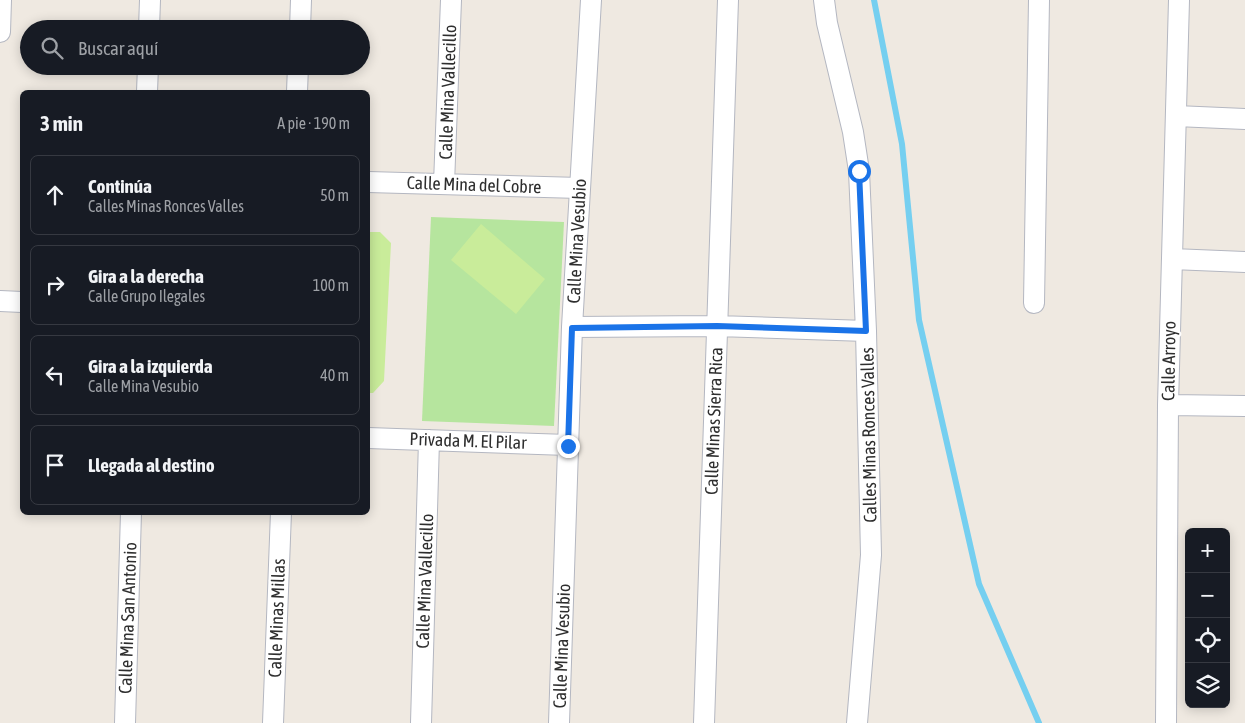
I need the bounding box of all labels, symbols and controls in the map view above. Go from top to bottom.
search box [20,20,370,75]
street label: Calle Mina Vallecillo [435,24,460,160]
icon: search [38,34,66,62]
text: Buscar aquí [78,37,158,59]
text: 3 min [40,111,83,135]
text: A pie · 190 m [277,114,350,132]
route start [848,160,871,183]
street label: Calle Mina del Cobre [406,172,542,197]
text: Continúa [88,175,152,197]
street label: Calle Mina Vesubio [563,178,590,304]
icon: ahead [41,181,69,209]
text: 50 m [320,186,349,204]
text: Calles Minas Ronces Valles [88,197,244,215]
text: Gira a la derecha [88,265,204,287]
icon: right [41,271,69,299]
text: 100 m [313,276,349,294]
text: Calle Grupo Ilegales [88,287,205,305]
street label: Calle Arroyo [1157,321,1180,401]
street label: Calle Minas Sierra Rica [700,347,727,495]
street label: Calles Minas Ronces Valles [856,347,881,523]
text: Gira a la izquierda [88,355,213,377]
icon: left [41,361,69,389]
text: 40 m [320,366,349,384]
text: Calle Mina Vesubio [88,377,199,395]
street label: Privada M. El Pilar [409,428,527,453]
route end [557,435,580,458]
icon: arrive [41,451,69,479]
text: Llegada al destino [88,454,215,476]
street label: Calle Mina Vallecillo [412,513,437,649]
map controls [1185,528,1230,708]
button: + [1185,528,1230,573]
street label: Calle Mina San Antonio [114,542,141,694]
street label: Calle Minas Millas [264,558,289,678]
button: − [1185,573,1230,618]
street label: Calle Mina Vesubio [549,583,574,709]
button: locate [1185,618,1230,663]
button: layers [1185,663,1230,708]

